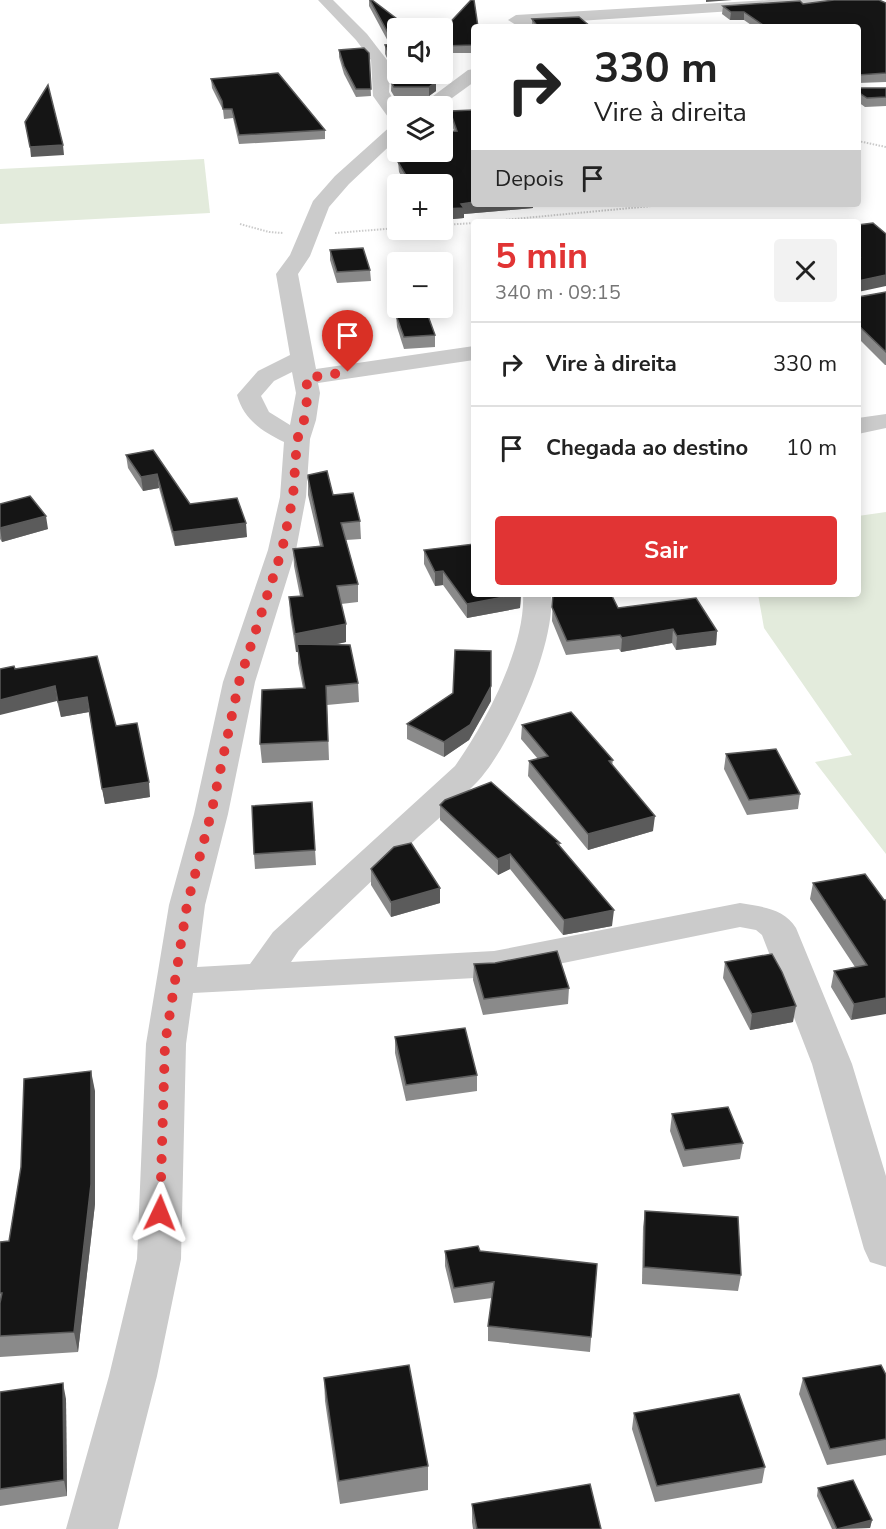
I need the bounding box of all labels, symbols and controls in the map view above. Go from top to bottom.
map controls [387,18,453,318]
button: sound [387,18,453,84]
text: 330 m [594,40,718,97]
icon: right [495,48,573,126]
text: Vire à direita [594,94,747,131]
button: layers [387,96,453,162]
icon: arrive [576,162,609,195]
text: Depois [495,164,564,194]
button: + [387,174,453,240]
text: 5 min [495,232,588,281]
button: close [774,239,837,302]
button: − [387,252,453,318]
text: 340 m · 09:15 [495,279,621,306]
pin [322,310,373,372]
icon: arrive [331,319,364,352]
icon: right [495,348,528,381]
text: Vire à direita [546,349,677,379]
text: 330 m [773,349,837,379]
icon: arrive [495,432,528,465]
text: Chegada ao destino [546,433,748,463]
text: 10 m [786,433,837,463]
button: Sair [495,516,837,585]
position arrow [128,1181,192,1245]

